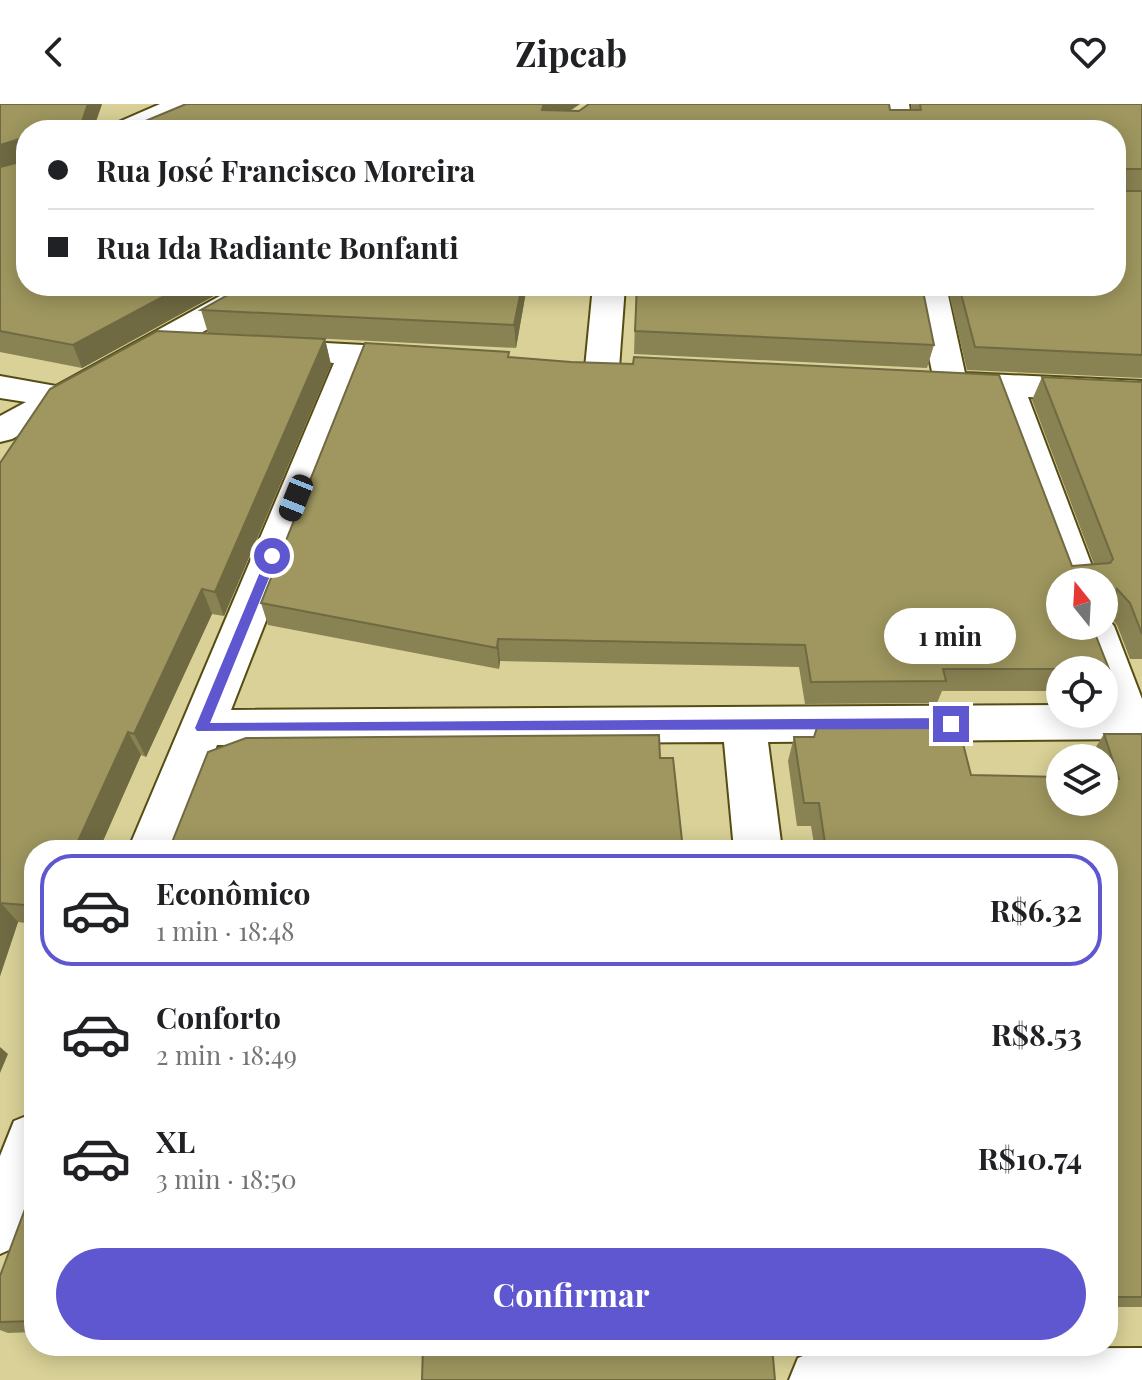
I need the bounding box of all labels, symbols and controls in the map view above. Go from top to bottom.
text: Zipcab [515,28,627,76]
icon: back [32,30,76,74]
icon: heart [1066,30,1110,74]
text: Rua José Francisco Moreira [96,150,475,190]
text: Rua Ida Radiante Bonfanti [96,227,459,267]
car [276,471,316,525]
route start [254,538,290,574]
north arrow [1046,568,1118,640]
map controls [1046,568,1118,816]
callout: 1 min [885,608,1017,664]
text: 1 min [918,618,982,653]
button: locate [1046,656,1118,728]
route end [933,706,969,742]
button: layers [1046,744,1118,816]
text: Econômico [156,873,311,913]
icon: car [60,874,132,946]
text: R$6.32 [990,890,1082,930]
text: 1 min · 18:48 [156,913,295,948]
text: Conforto [156,997,281,1037]
icon: car [60,998,132,1070]
text: R$8.53 [991,1014,1082,1054]
text: 2 min · 18:49 [156,1037,297,1072]
text: XL [156,1121,195,1161]
icon: car [60,1122,132,1194]
text: R$10.74 [978,1138,1082,1178]
text: 3 min · 18:50 [156,1161,297,1196]
button: Confirmar [56,1248,1086,1340]

